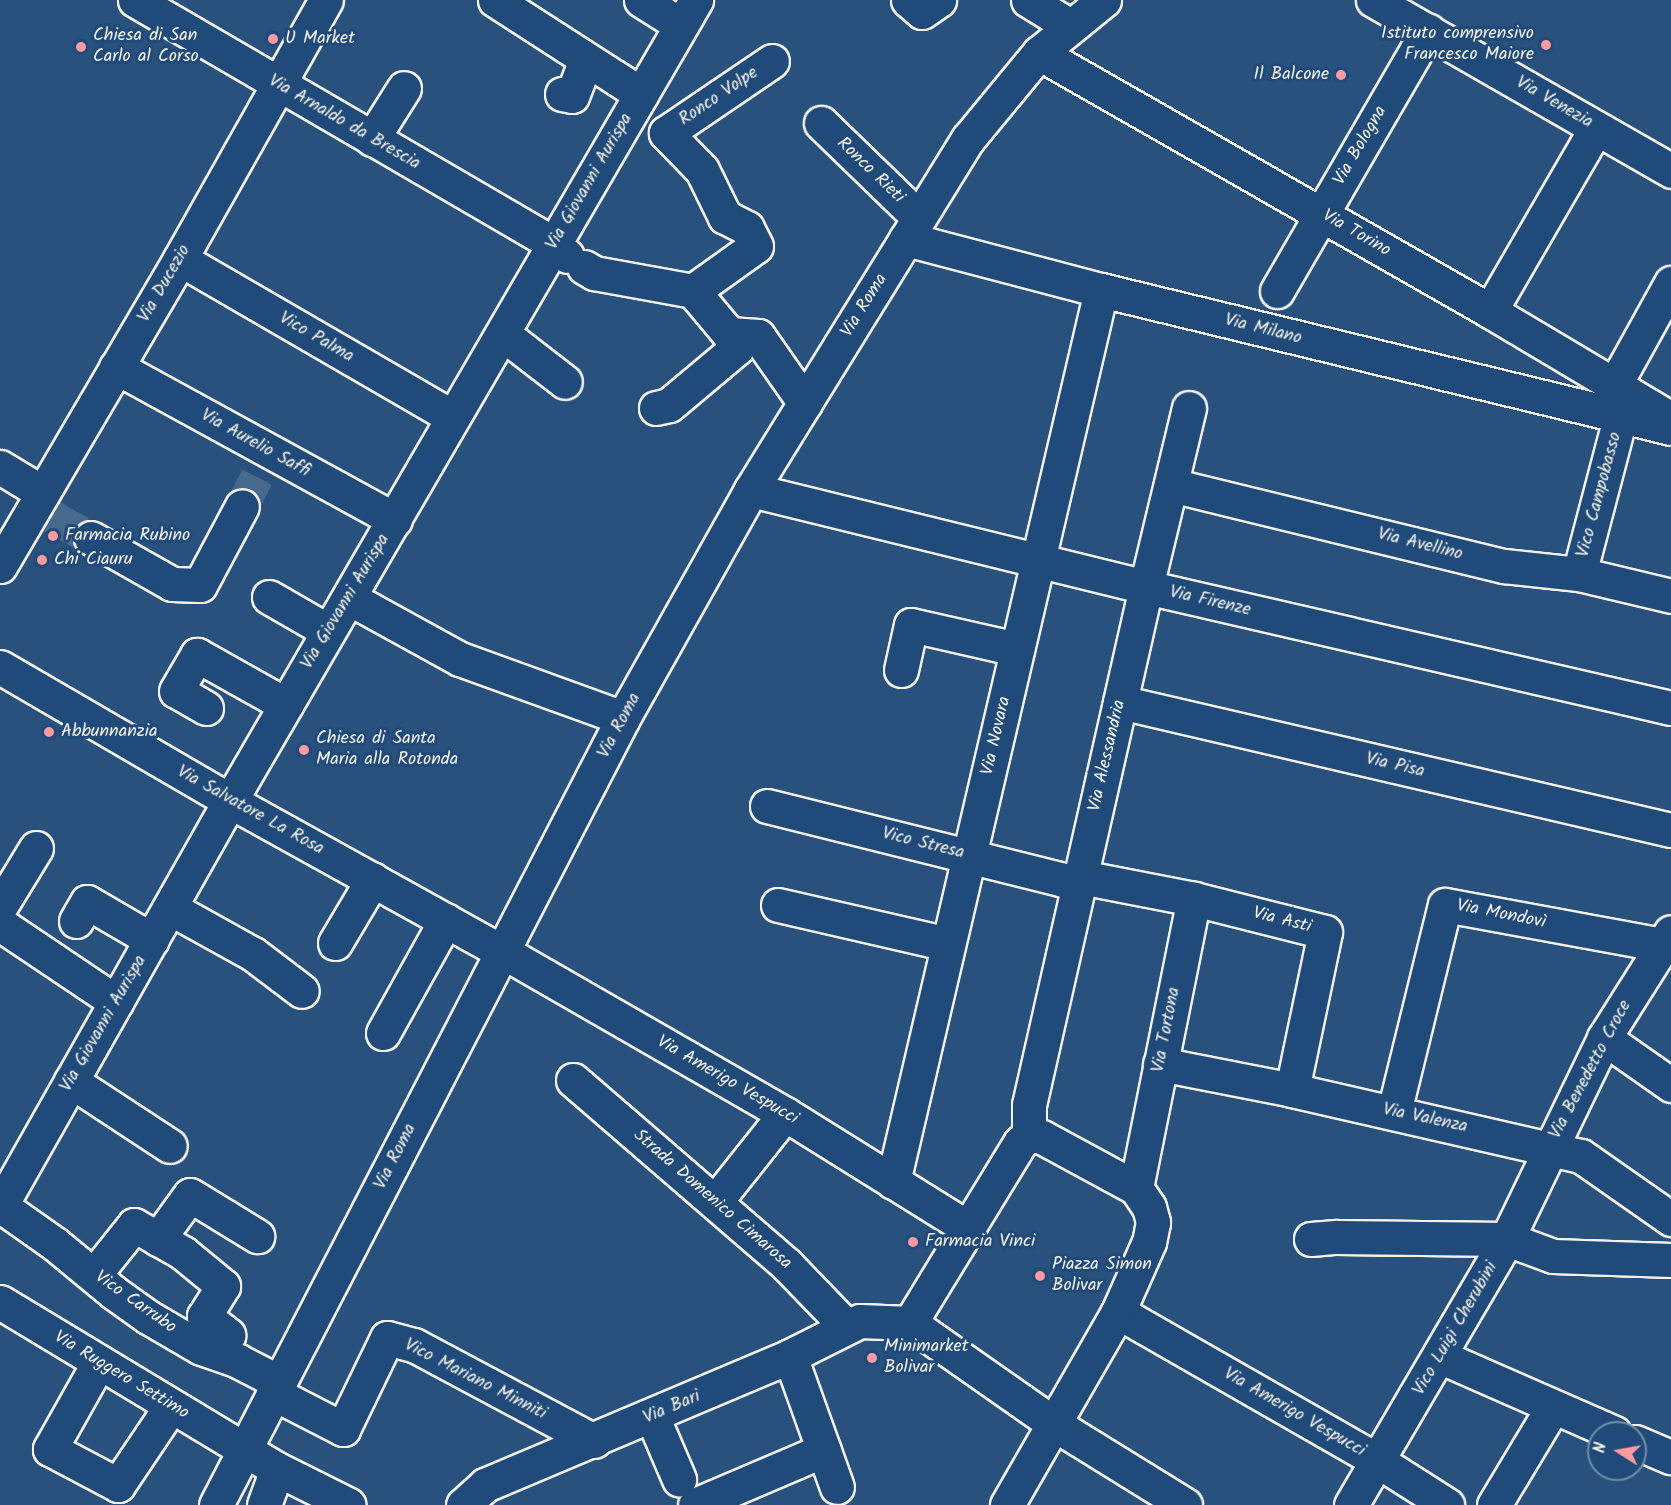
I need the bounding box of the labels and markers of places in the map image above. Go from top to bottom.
place label: Istituto comprensivo Francesco Maiore [1381,24,1534,66]
place label: Chiesa di San Carlo al Corso [93,26,199,68]
place label: U Market [285,28,355,50]
marker: U Market [266,32,280,46]
marker: Istituto comprensivo Francesco Maiore [1539,38,1553,52]
marker: Chiesa di San Carlo al Corso [74,40,88,54]
place label: Il Balcone [1254,64,1329,86]
marker: Il Balcone [1334,68,1348,82]
place label: Farmacia Rubino [65,525,190,547]
marker: Farmacia Rubino [46,529,60,543]
place label: Chi Ciauru [54,549,133,571]
marker: Chi Ciauru [35,553,49,567]
place label: Abbunnanzia [61,721,157,743]
marker: Abbunnanzia [42,725,56,739]
place label: Chiesa di Santa Maria alla Rotonda [316,729,458,771]
marker: Chiesa di Santa Maria alla Rotonda [297,743,311,757]
place label: Farmacia Vinci [925,1231,1035,1253]
marker: Farmacia Vinci [906,1235,920,1249]
place label: Piazza Simon Bolivar [1052,1255,1152,1298]
marker: Piazza Simon Bolivar [1033,1269,1047,1283]
place label: Minimarket Bolivar [884,1337,969,1380]
marker: Minimarket Bolivar [865,1351,879,1365]

